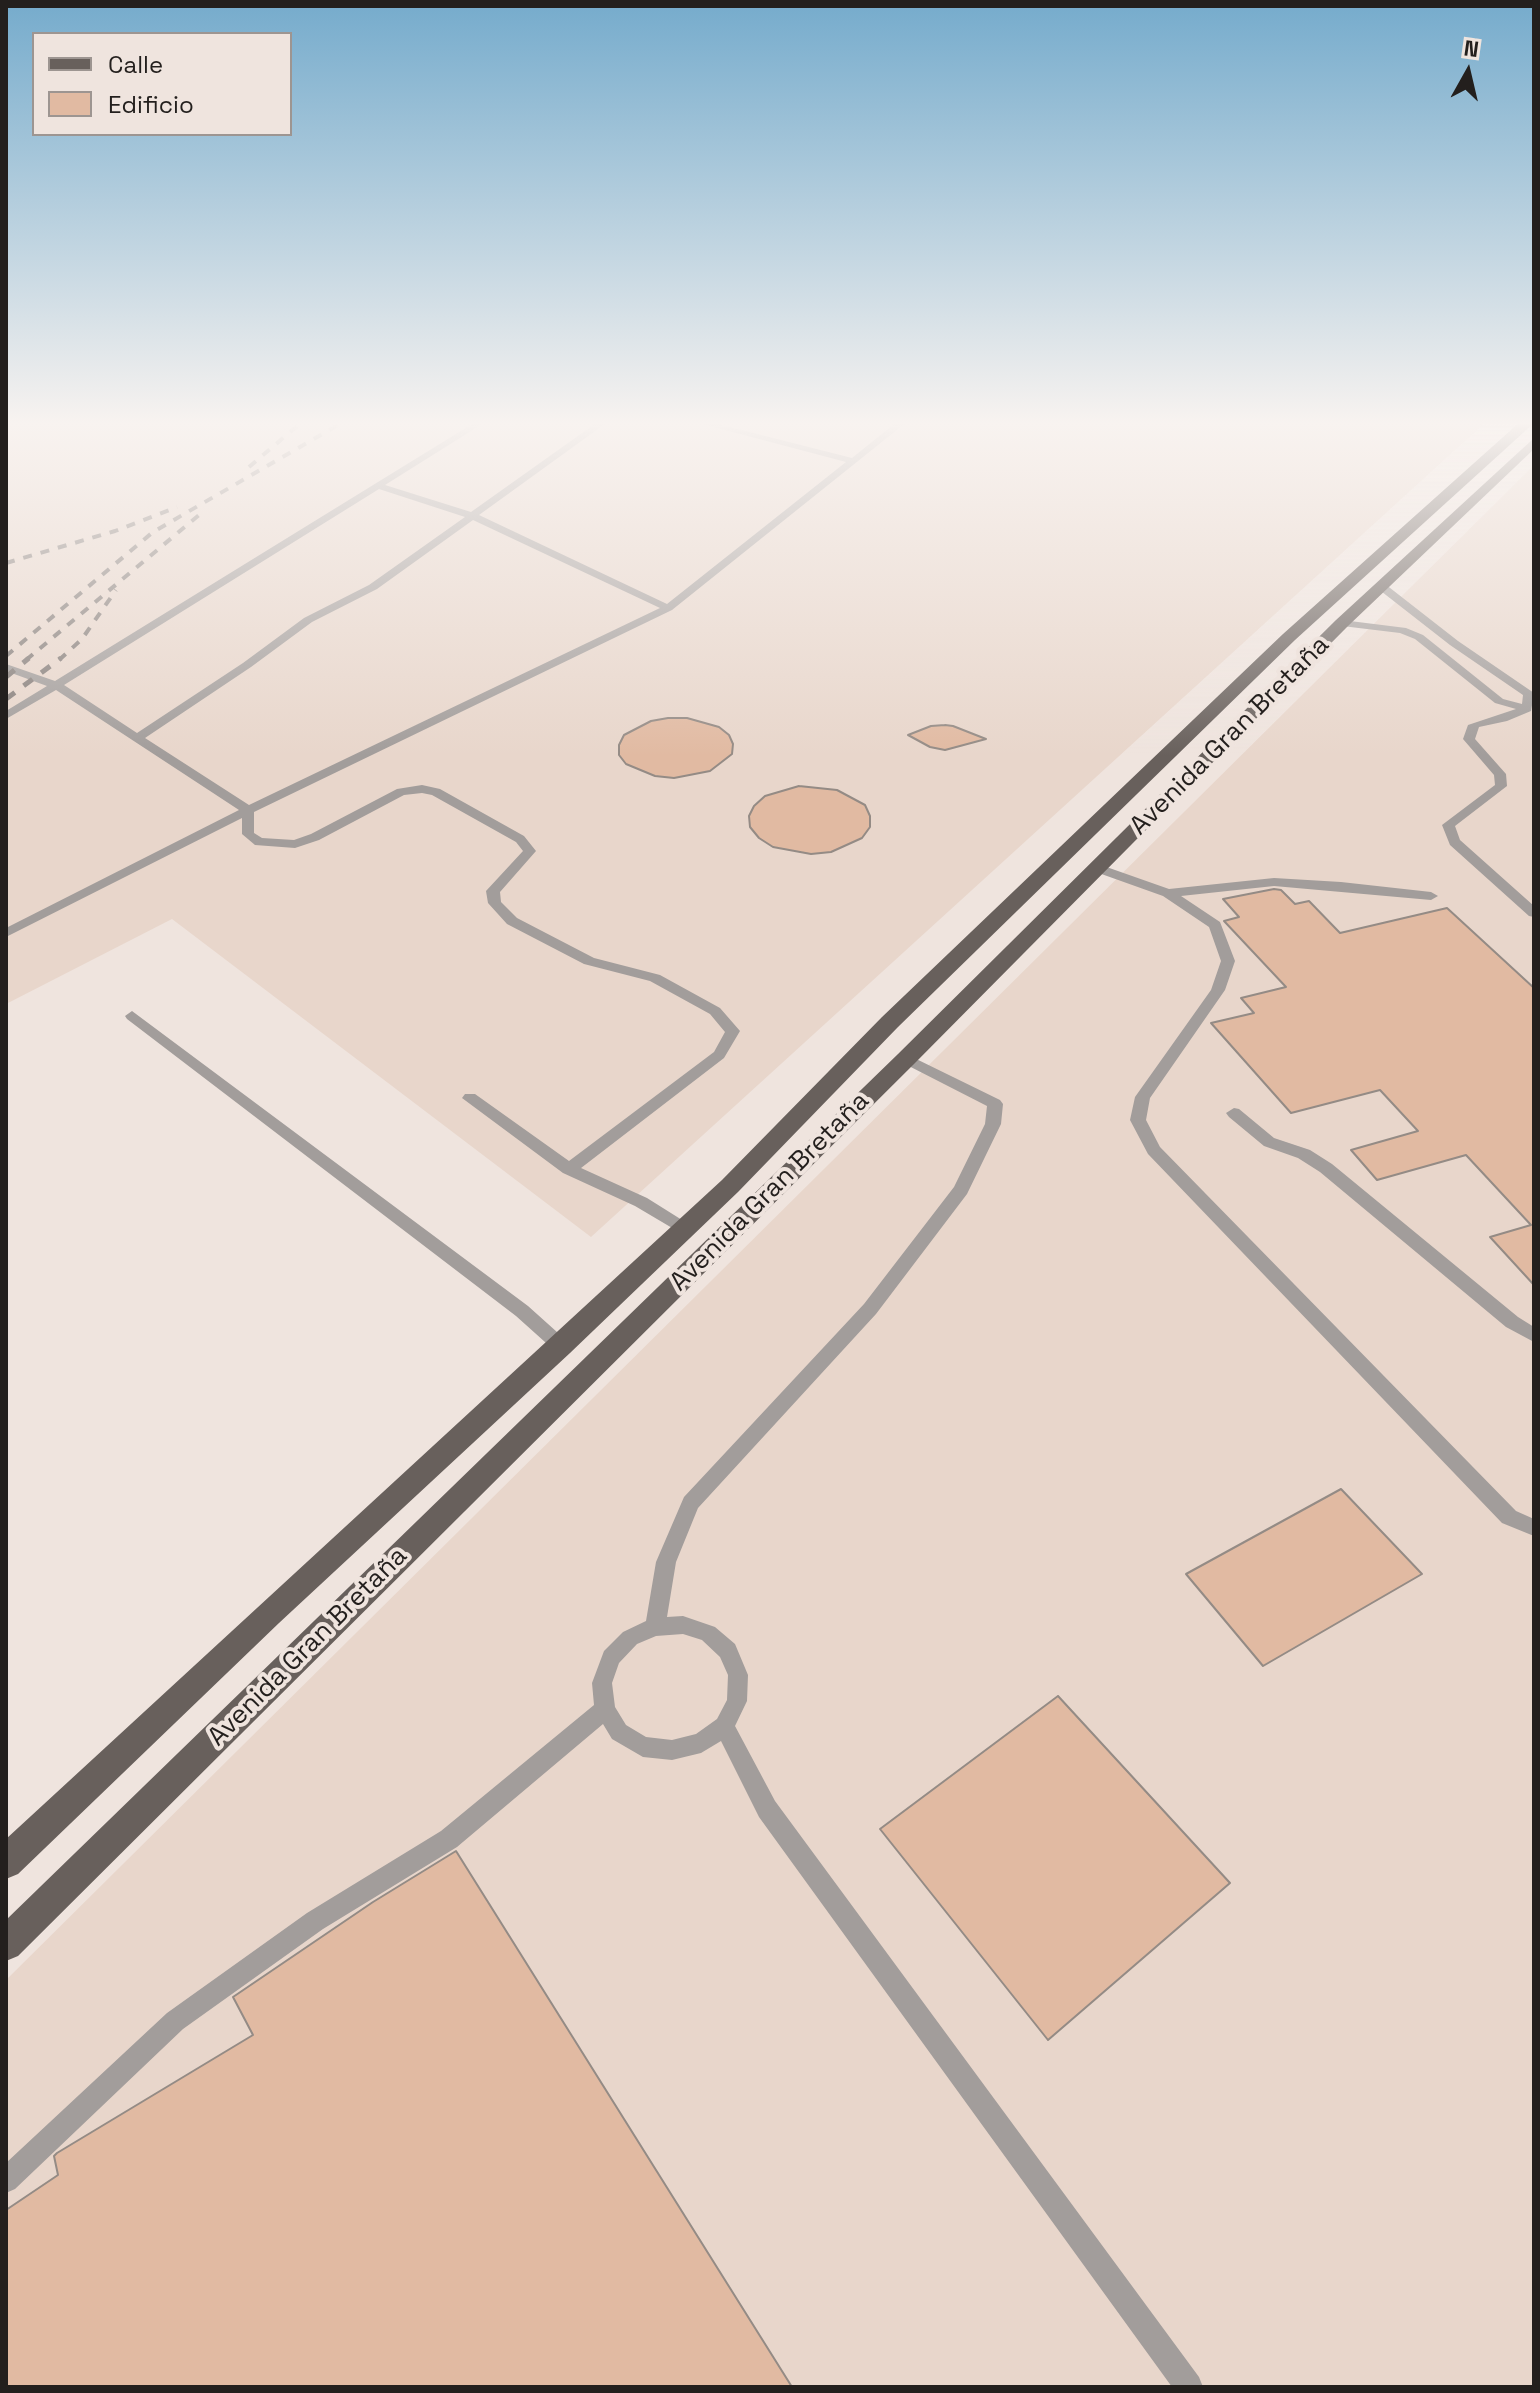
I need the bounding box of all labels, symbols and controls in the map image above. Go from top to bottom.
legend [32,32,292,136]
north arrow [1428,32,1508,112]
text: N [1462,33,1481,63]
text: Calle [108,49,163,80]
text: Edificio [108,89,194,120]
street label: Avenida Gran Bretaña [1124,630,1336,842]
street label: Avenida Gran Bretaña [664,1086,876,1298]
street label: Avenida Gran Bretaña [202,1541,414,1753]

